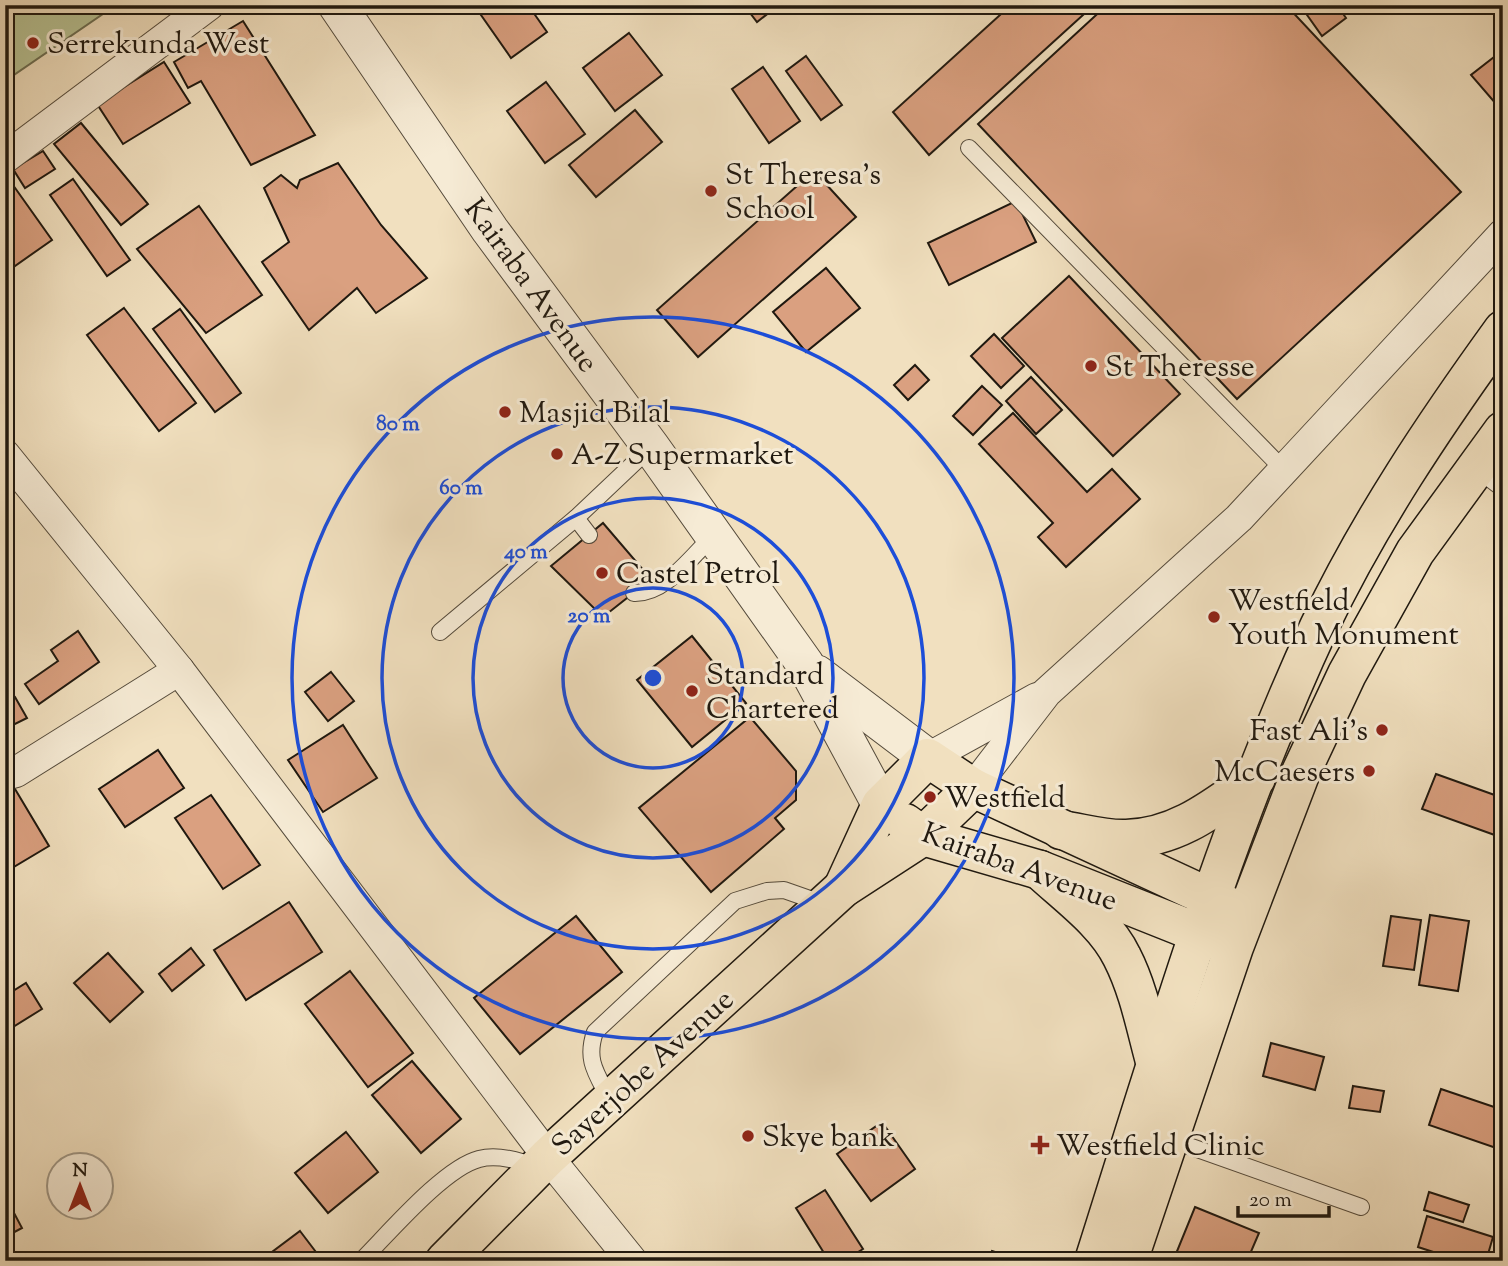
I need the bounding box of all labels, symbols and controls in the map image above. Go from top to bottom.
place label: Serrekunda West [47,24,269,67]
marker: Serrekunda West [25,35,41,51]
place label: St Theresa's School [725,155,881,232]
marker: St Theresa's School [703,183,719,199]
street label: Kairaba Avenue [452,191,608,382]
place label: St Theresse [1105,347,1255,390]
marker: St Theresse [1083,358,1099,374]
place label: Masjid Bilal [519,393,670,436]
marker: Masjid Bilal [497,404,513,420]
text: 80 m [376,410,420,440]
place label: A-Z Supermarket [571,435,794,478]
marker: A-Z Supermarket [549,446,565,462]
text: 60 m [439,474,483,504]
text: 40 m [503,538,548,568]
place label: Castel Petrol [616,554,780,597]
marker: Castel Petrol [594,565,610,581]
place label: Westfield Youth Monument [1228,581,1459,658]
text: 20 m [568,602,611,632]
marker: Westfield Youth Monument [1206,609,1222,625]
place label: Standard Chartered [706,655,839,732]
centre of rings [641,666,665,690]
marker: Standard Chartered [684,683,700,699]
place label: Fast Ali's [1250,711,1368,754]
marker: Fast Ali's [1374,722,1390,738]
place label: McCaesers [1214,752,1355,795]
marker: McCaesers [1361,763,1377,779]
place label: Westfield [944,778,1066,821]
marker: Westfield [922,789,938,805]
street label: Kairaba Avenue [915,813,1123,924]
street label: Sayerjobe Avenue [543,980,744,1168]
place label: Skye bank [762,1117,895,1160]
place label: Westfield Clinic [1056,1126,1265,1169]
marker: Skye bank [740,1128,756,1144]
marker: Westfield Clinic [1030,1135,1050,1155]
north arrow [46,1150,116,1220]
text: N [72,1158,88,1185]
scale bar [1238,1175,1330,1219]
text: 20 m [1249,1186,1292,1216]

